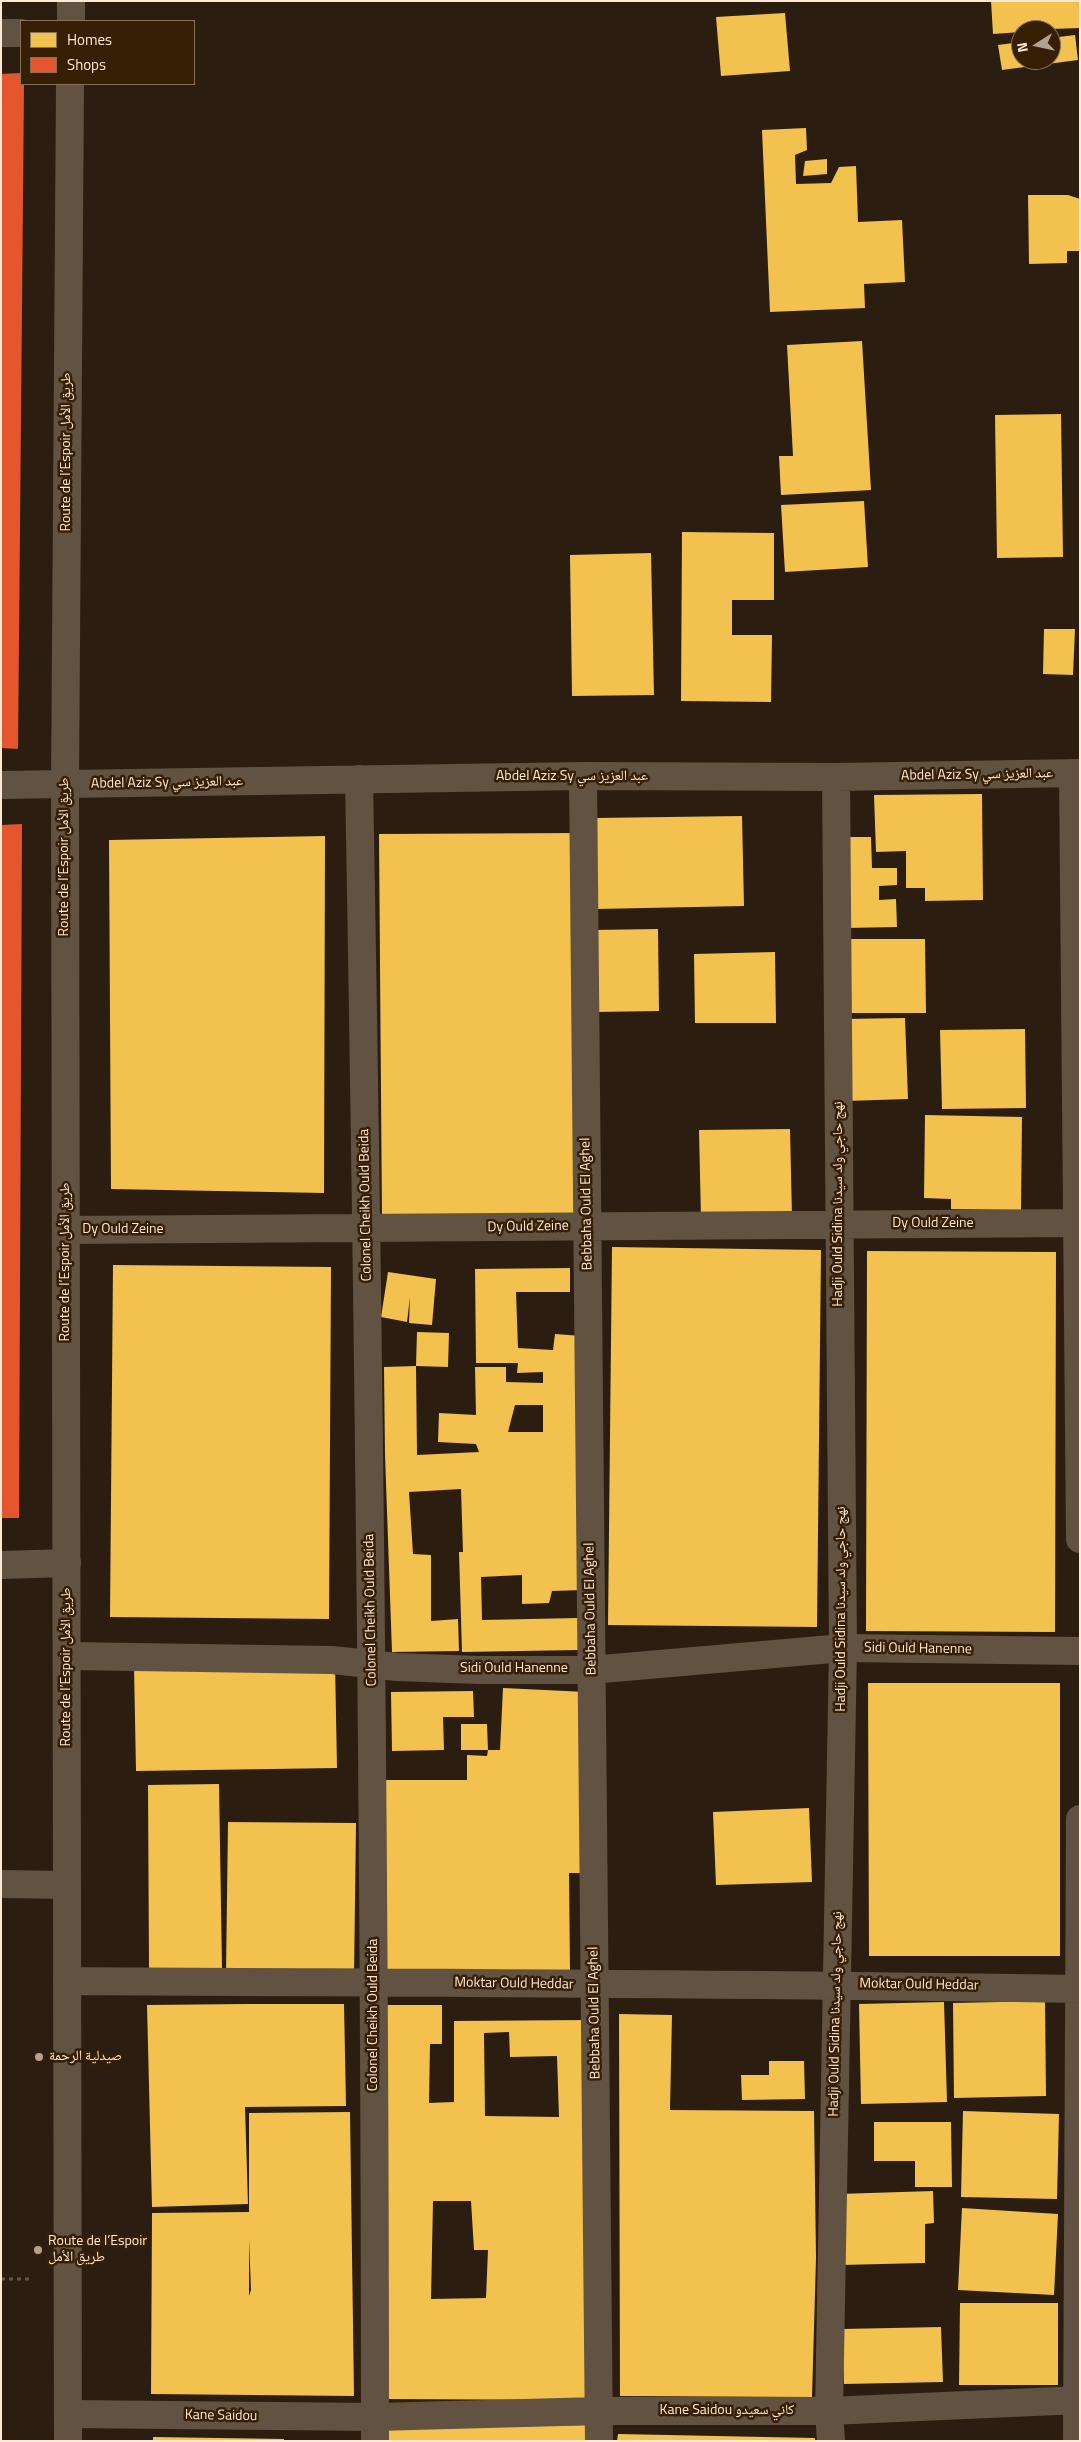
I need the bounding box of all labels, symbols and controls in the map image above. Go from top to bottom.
legend [20,20,195,85]
north arrow [1011,20,1061,70]
text: Homes [67,28,112,51]
text: N [1011,41,1033,54]
text: Shops [67,53,106,76]
street label: Route de l’Espoir طريق الأمل [59,372,75,532]
street label: Abdel Aziz Sy عبد العزيز سي [901,765,1053,785]
street label: Abdel Aziz Sy عبد العزيز سي [496,769,648,785]
street label: Abdel Aziz Sy عبد العزيز سي [91,773,243,793]
street label: Route de l’Espoir طريق الأمل [57,777,73,937]
street label: Hadji Ould Sidina نهج حاجي ولد سيدنا [831,1101,847,1307]
street label: Colonel Cheikh Ould Beida [356,1129,376,1281]
street label: Bebbaha Ould El Aghel [577,1137,597,1271]
street label: Route de l’Espoir طريق الأمل [58,1182,74,1342]
street label: Dy Ould Zeine [892,1216,974,1232]
street label: Dy Ould Zeine [487,1218,569,1236]
street label: Dy Ould Zeine [82,1222,164,1238]
street label: Hadji Ould Sidina نهج حاجي ولد سيدنا [834,1506,850,1712]
street label: Colonel Cheikh Ould Beida [361,1534,381,1686]
street label: Bebbaha Ould El Aghel [581,1542,601,1676]
street label: Route de l’Espoir طريق الأمل [59,1587,75,1747]
street label: Sidi Ould Hanenne [864,1640,972,1658]
street label: Sidi Ould Hanenne [460,1661,568,1677]
street label: Hadji Ould Sidina نهج حاجي ولد سيدنا [826,1911,846,2117]
street label: Colonel Cheikh Ould Beida [366,1939,382,2091]
street label: Bebbaha Ould El Aghel [585,1946,605,2080]
street label: Moktar Ould Heddar [454,1975,574,1993]
street label: Moktar Ould Heddar [859,1976,979,1994]
place label: صيدلية الرحمة [49,2049,122,2065]
marker: صيدلية الرحمة [33,2051,45,2063]
place label: Route de l’Espoir طريق الأمل [48,2234,147,2266]
marker: Route de l’Espoir طريق الأمل [32,2244,44,2256]
street label: Kane Saidou كاني سعيدو [660,2403,794,2419]
street label: Kane Saidou [185,2407,257,2425]

